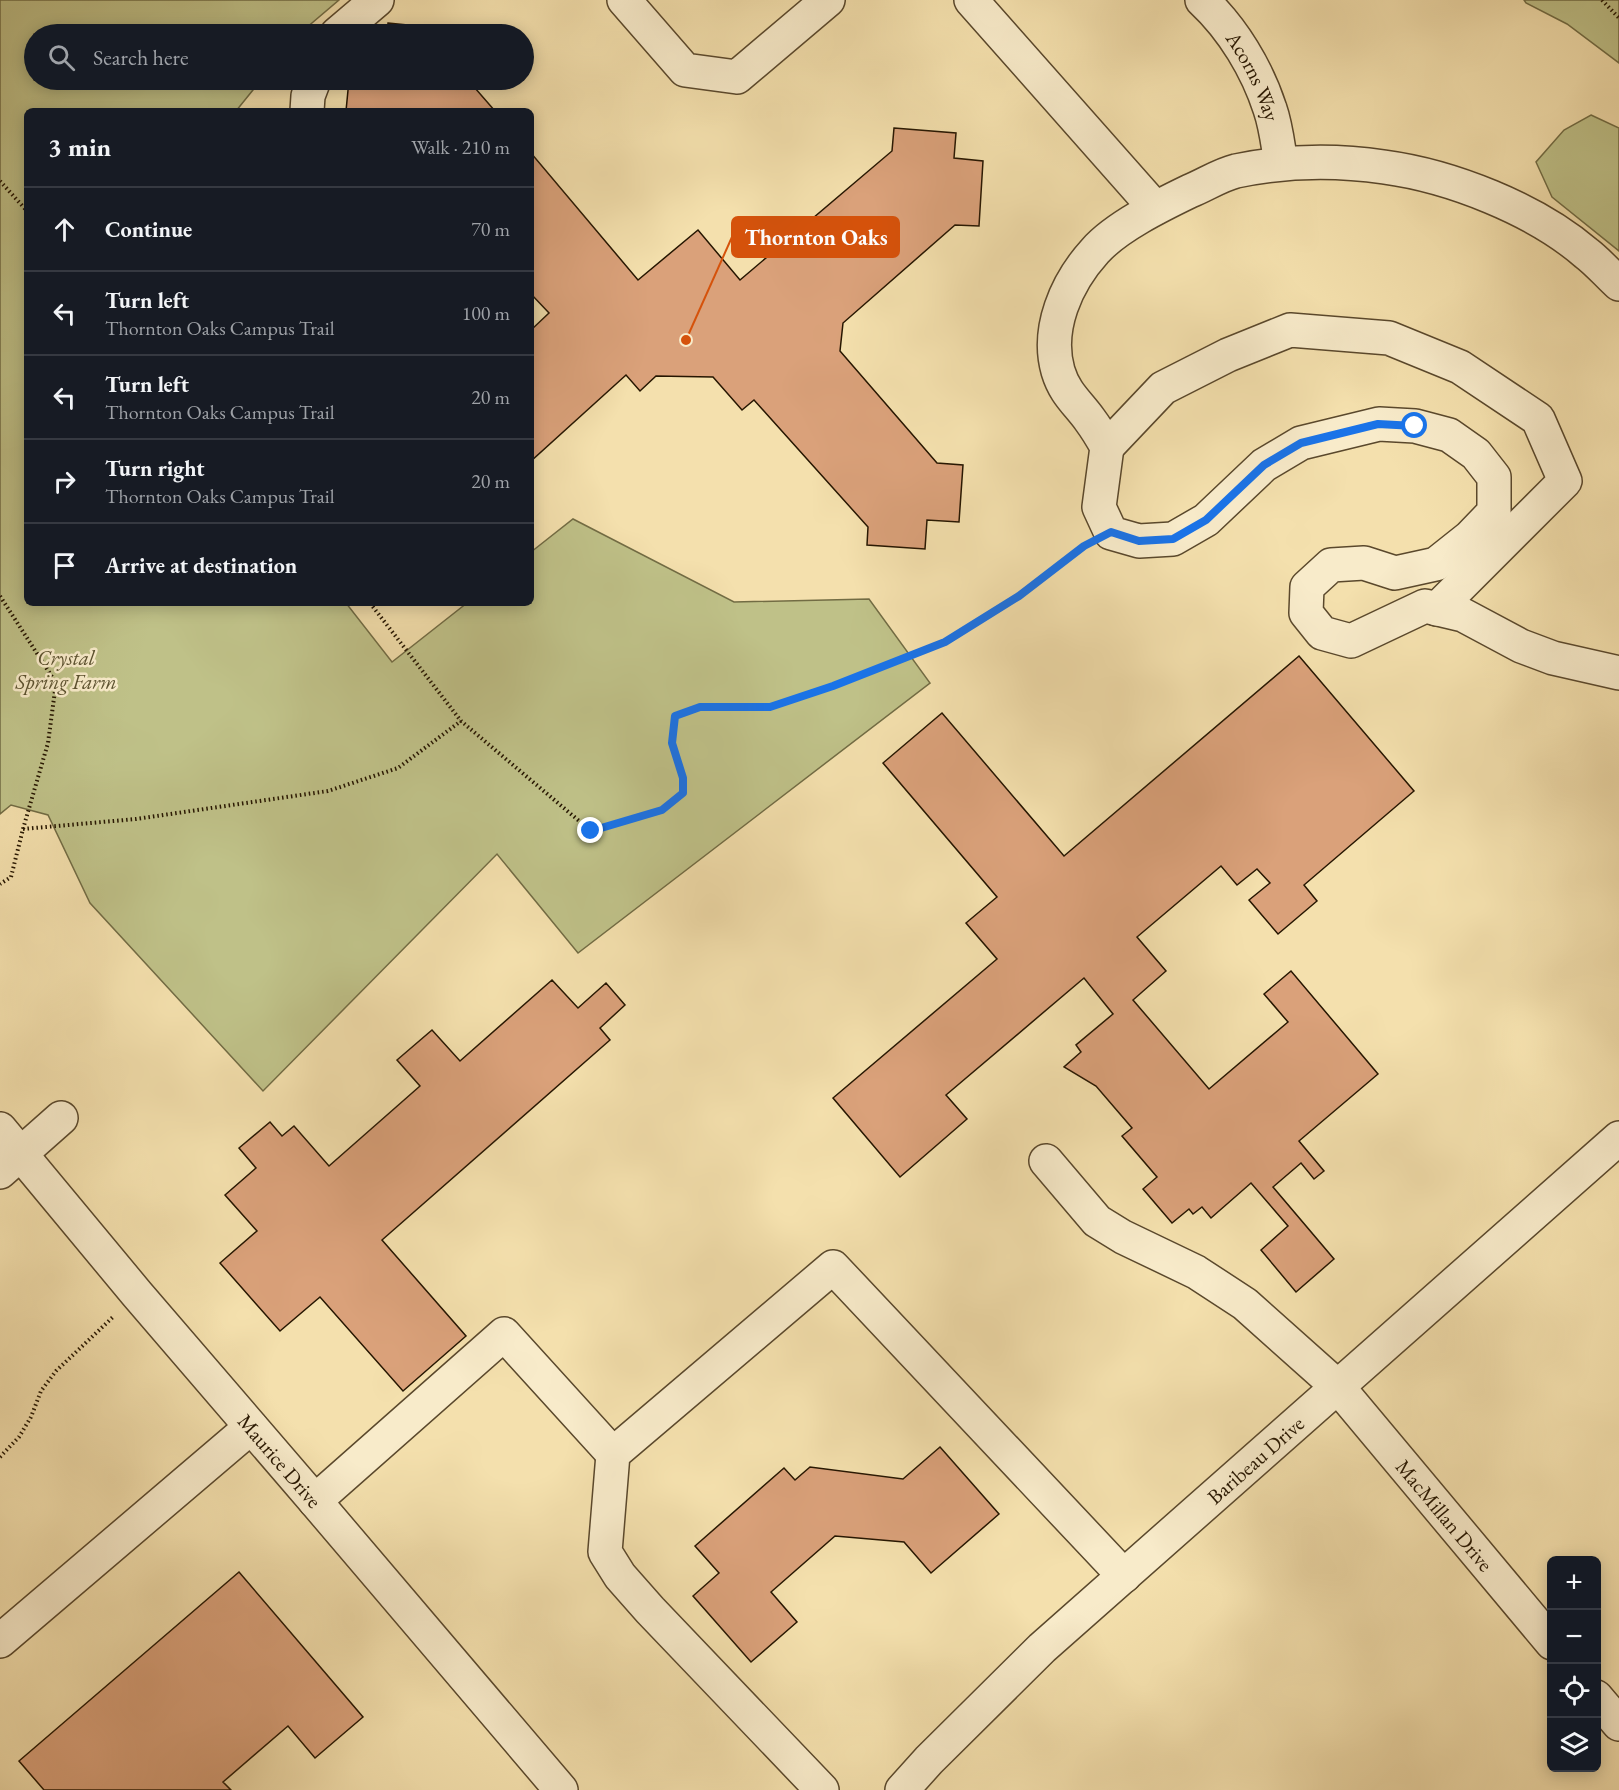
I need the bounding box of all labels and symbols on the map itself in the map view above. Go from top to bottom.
street label: Acorns Way [1220,25,1287,125]
callout: Thornton Oaks [732,217,899,257]
text: Thornton Oaks [744,223,888,252]
route start [1401,412,1427,438]
park label: Crystal Spring Farm [14,644,117,695]
route end [577,817,603,843]
street label: Maurice Drive [232,1408,328,1513]
street label: Baribeau Drive [1201,1410,1309,1510]
street label: MacMillan Drive [1390,1453,1500,1577]

